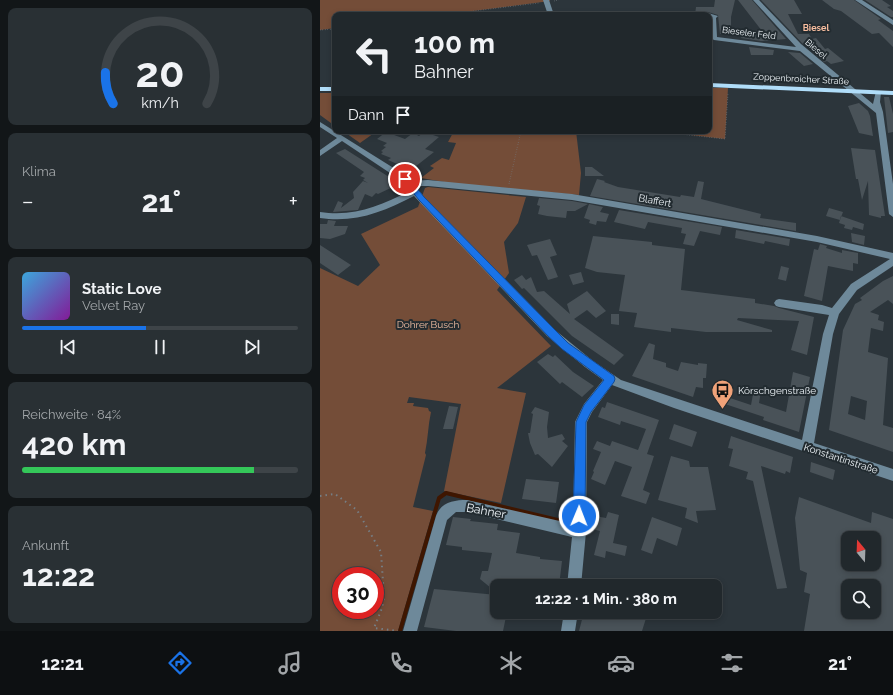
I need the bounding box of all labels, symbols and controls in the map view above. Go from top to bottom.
district label: Biesel [803,23,829,33]
street label: Bieseler Feld [721,25,777,41]
text: 100 m [414,27,495,60]
icon: left [348,28,400,80]
street label: Biesel [803,37,829,61]
text: 20 [136,48,184,97]
text: Bahner [414,61,474,82]
street label: Zoppenbroicher Straße [753,72,850,87]
text: km/h [141,95,179,111]
icon: arrive [392,104,414,126]
text: Dann [348,106,384,124]
pin [388,162,422,196]
text: Klima [22,164,56,179]
icon: arrive [394,168,416,190]
text: 21° [142,184,181,219]
text: − [22,188,34,214]
text: + [289,188,298,214]
street label: Blaffert [638,192,673,209]
text: Static Love [82,280,161,298]
text: Velvet Ray [82,298,145,313]
park label: Dohrer Busch [397,319,460,330]
icon: previous [57,336,79,358]
icon: pause [149,336,171,358]
icon: next [241,336,263,358]
bus stop icon: Körschgenstraße [710,377,736,410]
place label: Körschgenstraße [738,385,816,396]
text: Reichweite · 84% [22,407,121,422]
text: 420 km [22,427,126,462]
street label: Konstantinstraße [802,441,879,476]
position arrow [558,495,600,537]
street label: Bahner [465,501,508,521]
north arrow [841,531,881,571]
map controls [841,531,881,619]
text: Ankunft [22,538,69,553]
text: 12:22 [22,558,95,593]
speed limit sign: 30 [332,567,384,619]
button: search [841,579,881,619]
text: 12:22 · 1 Min. · 380 m [535,590,677,608]
icon: directions [166,649,194,677]
icon: music [276,649,304,677]
icon: phone [387,649,415,677]
icon: climate [497,649,525,677]
icon: car [607,649,635,677]
icon: filters [718,649,746,677]
text: 12:21 [41,653,84,674]
text: 21° [828,653,852,674]

